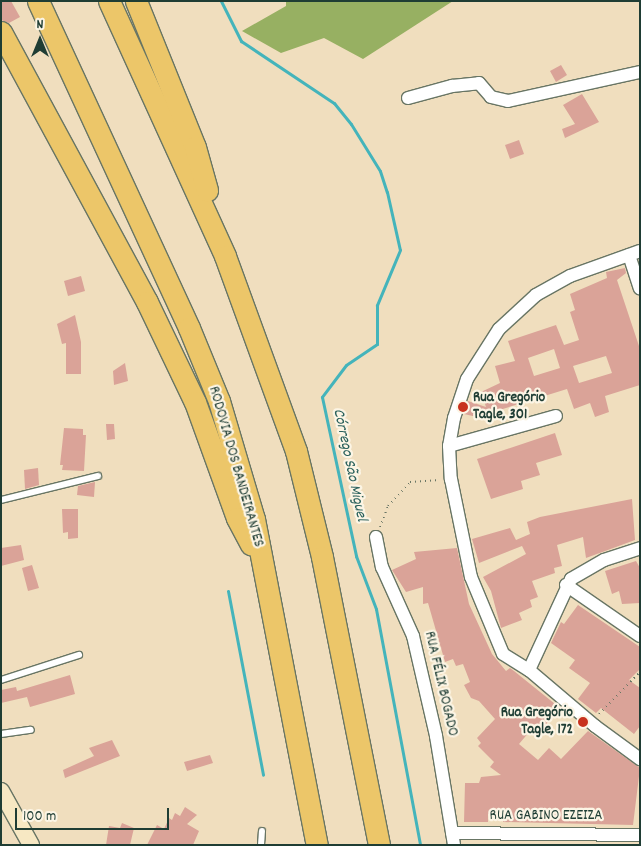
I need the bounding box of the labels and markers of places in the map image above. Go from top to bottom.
place label: Rua Gregório Tagle, 301 [473,389,545,424]
marker: Rua Gregório Tagle, 301 [457,401,469,413]
place label: Rua Gregório Tagle, 172 [501,704,573,739]
marker: Rua Gregório Tagle, 172 [577,716,589,728]

